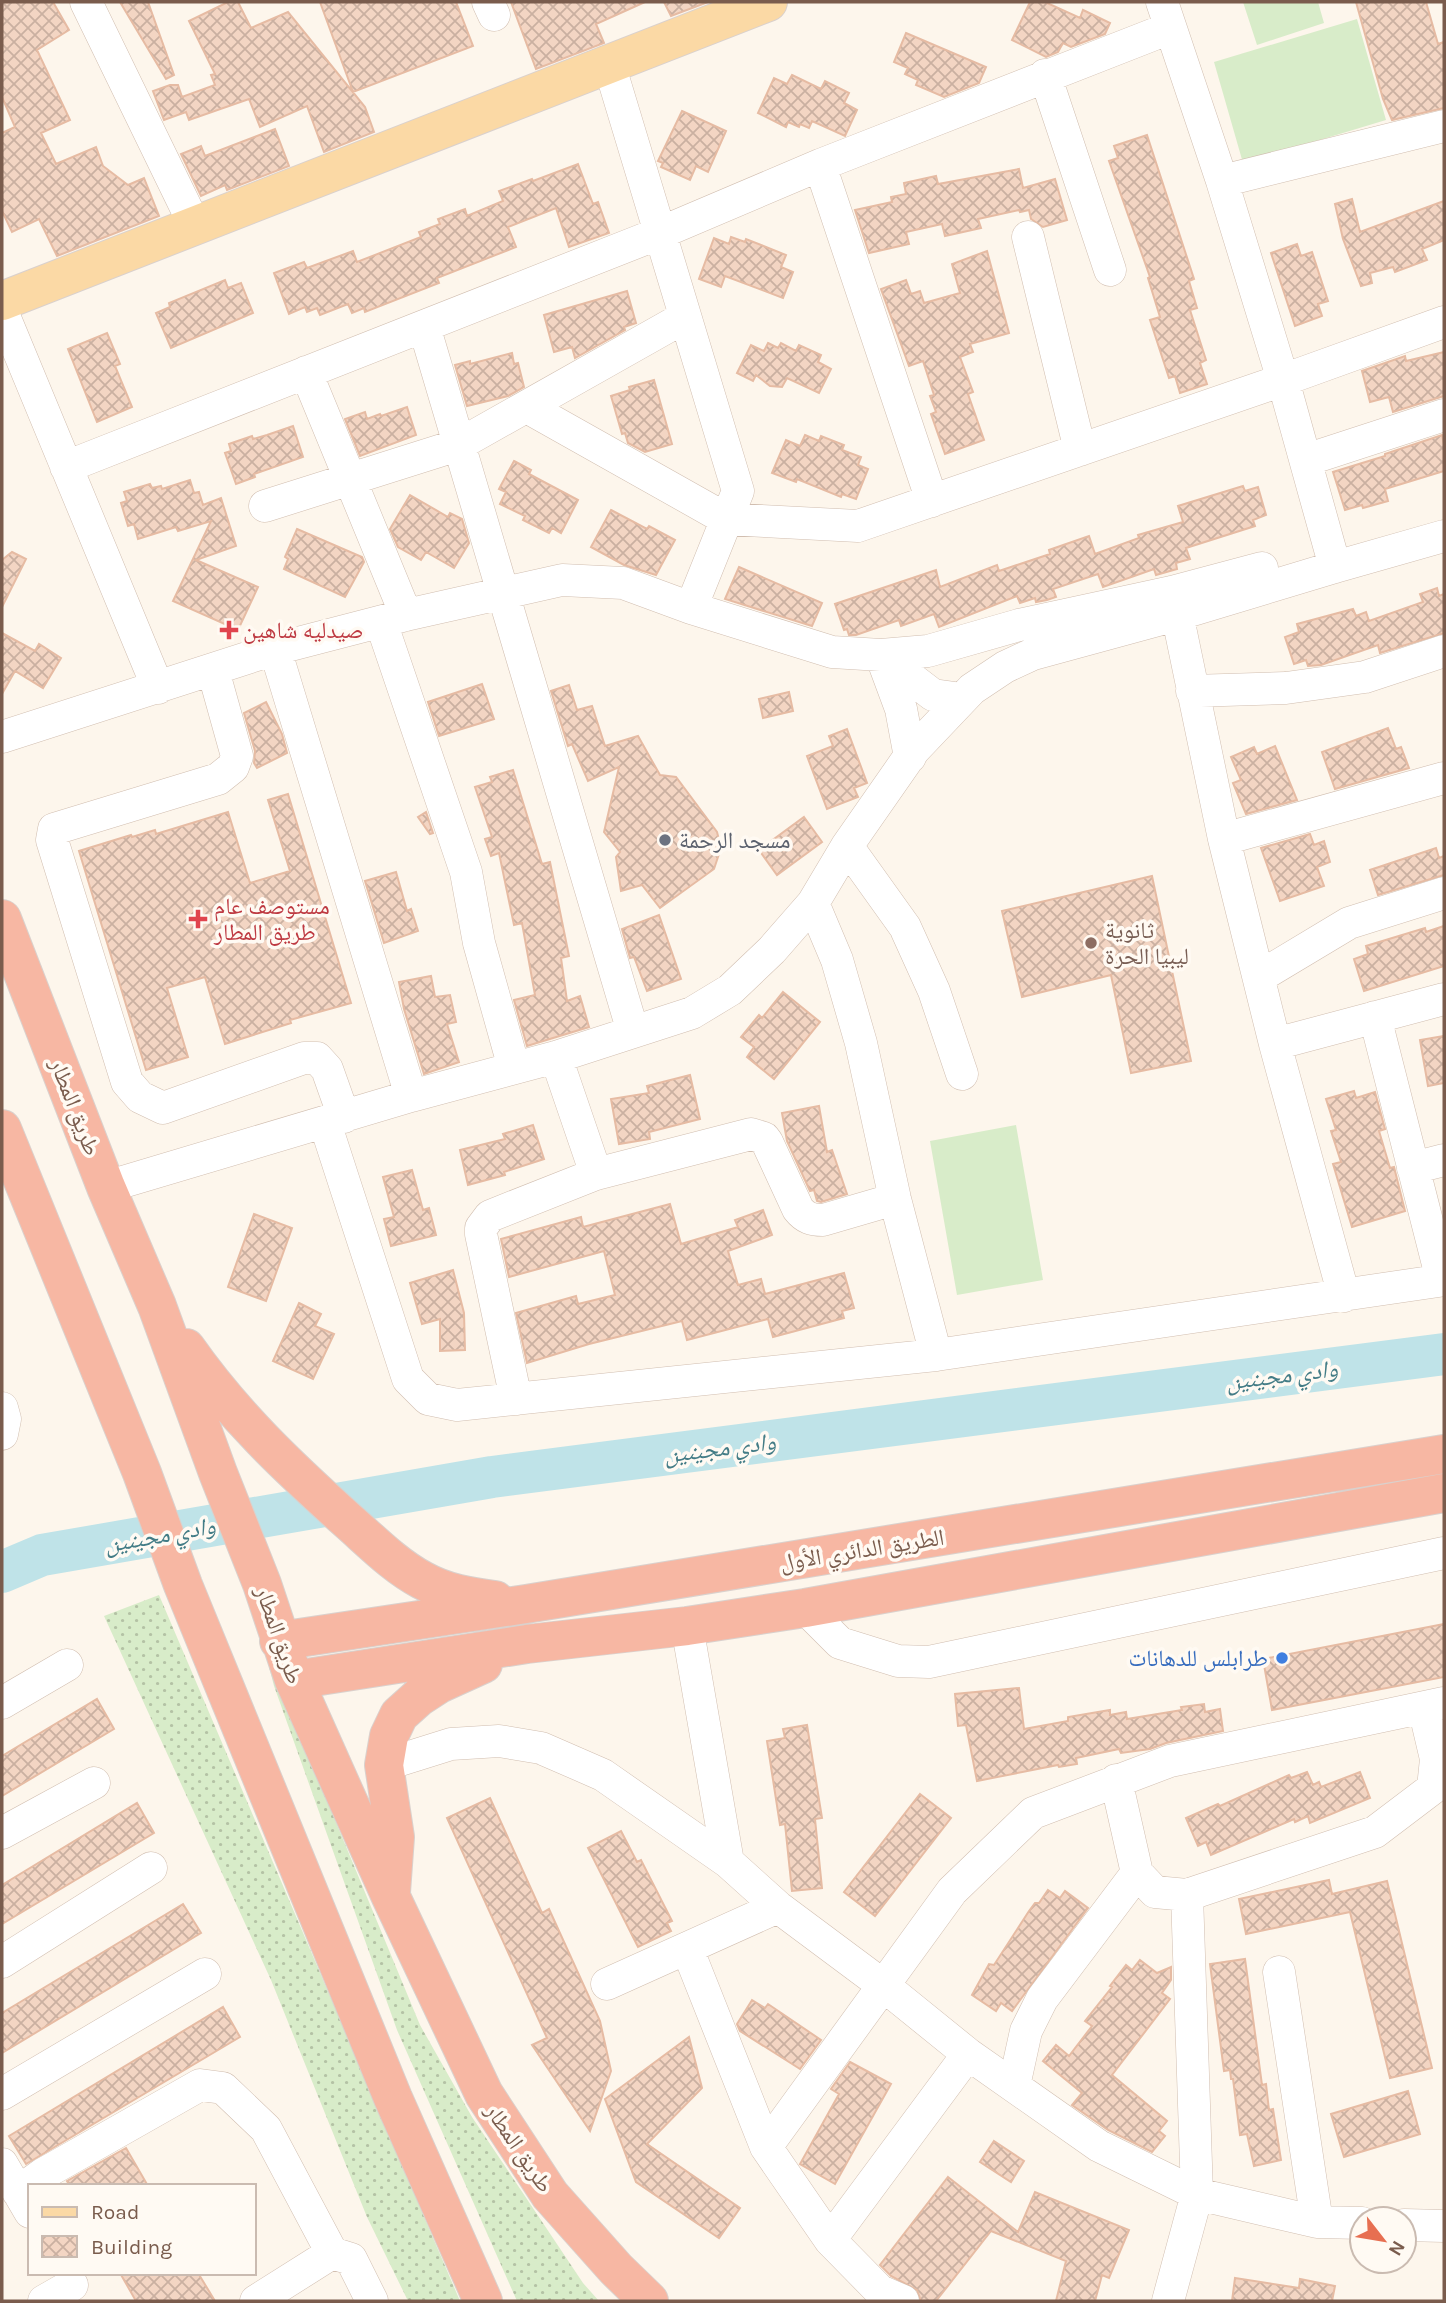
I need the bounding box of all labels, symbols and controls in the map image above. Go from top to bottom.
place label: صيدليه شاهين [243,617,364,644]
marker: صيدليه شاهين [221,622,237,638]
place label: مسجد الرحمة [679,827,791,854]
marker: مسجد الرحمة [657,832,673,848]
place label: مستوصف عام طريق المطار [213,893,330,946]
marker: مستوصف عام طريق المطار [188,909,208,929]
place label: ثانوية ليبيا الحرة [1105,917,1189,970]
marker: ثانوية ليبيا الحرة [1083,935,1099,951]
street label: طريق المطار [44,1054,106,1159]
water label: وادي مجينين [1225,1354,1340,1401]
water label: وادي مجينين [663,1427,778,1474]
water label: وادي مجينين [102,1511,219,1564]
street label: الطريق الدائري الأول [778,1524,947,1581]
street label: طريق المطار [249,1582,308,1687]
place label: طرابلس للدهانات [1128,1645,1268,1672]
marker: طرابلس للدهانات [1274,1650,1290,1666]
street label: طريق المطار [479,2098,559,2198]
legend [28,2184,256,2275]
text: Road [91,2200,139,2224]
north arrow [1348,2205,1418,2275]
text: Building [91,2235,172,2259]
text: N [1384,2237,1410,2260]

